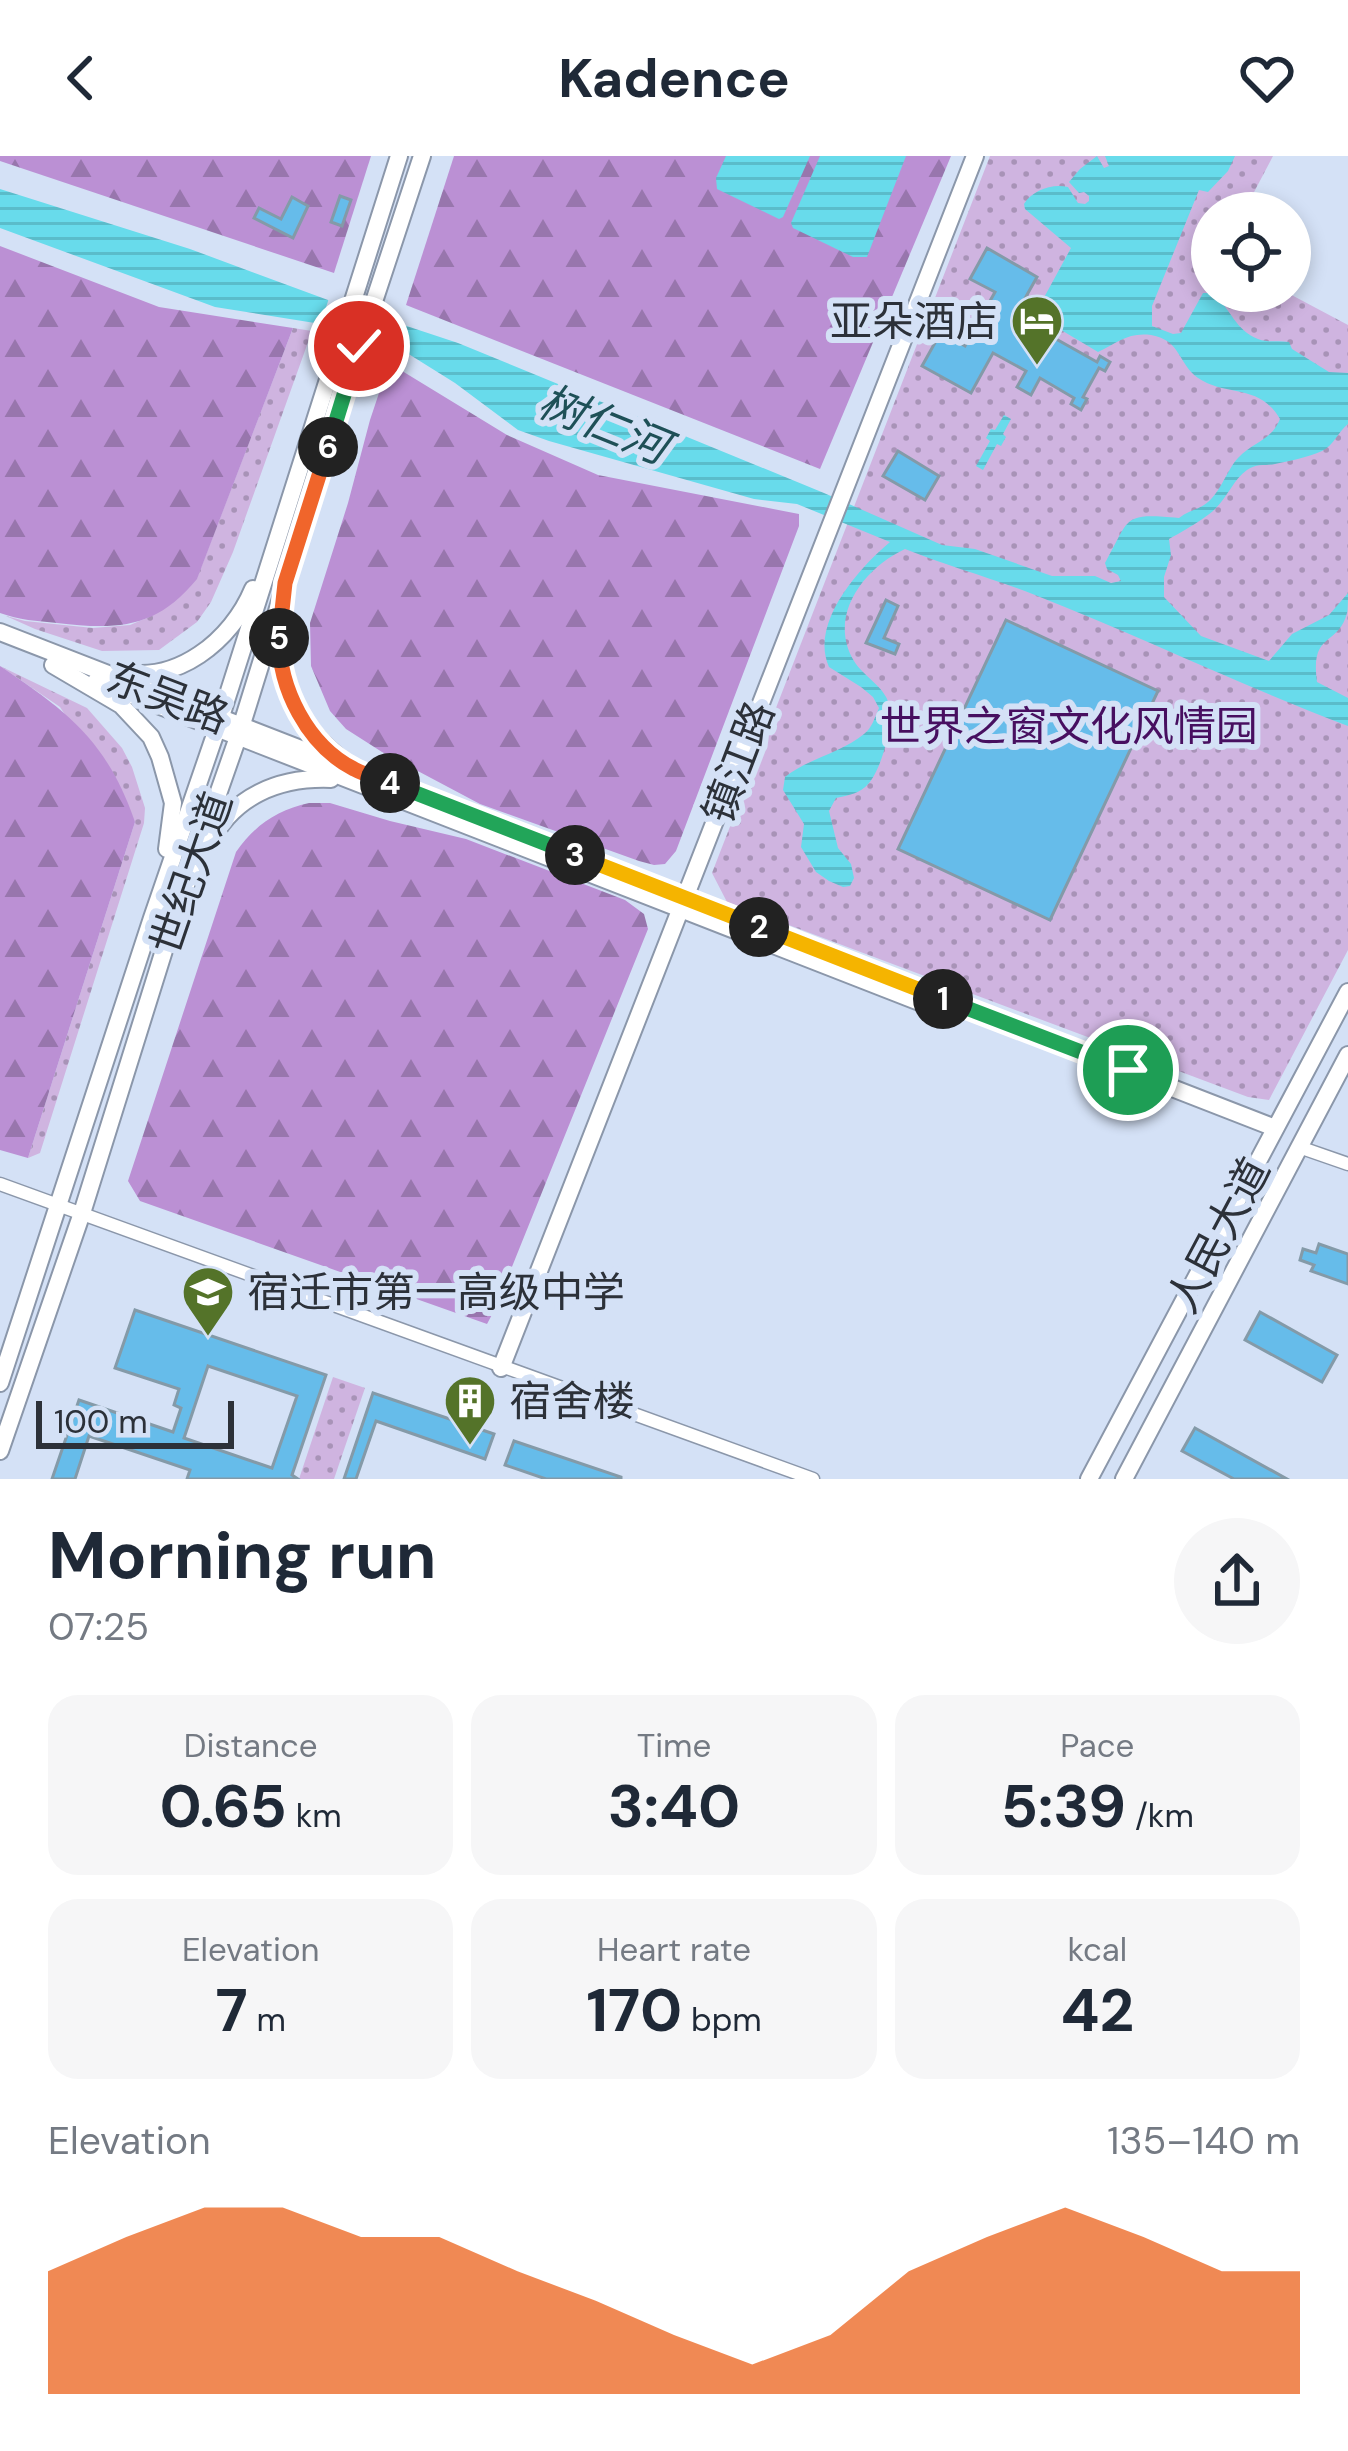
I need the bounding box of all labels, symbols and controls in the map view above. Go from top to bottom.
text: Kadence [558,43,790,114]
icon: back [48,45,114,111]
icon: heart [1234,45,1300,111]
map controls [1191,192,1311,312]
button: locate [1191,192,1311,312]
hotel icon: 亚朵酒店 [1009,293,1065,367]
place label: 亚朵酒店 [830,294,998,349]
pin [308,295,410,397]
icon: check [326,313,392,379]
water label: 树仁河 [530,372,685,480]
pin: 6 [298,417,358,477]
text: 6 [318,425,338,468]
pin: 5 [249,608,309,668]
text: 5 [269,616,289,659]
street label: 东吴路 [99,649,236,746]
street label: 镇江路 [690,694,787,831]
park label: 世界之窗文化风情园 [880,699,1258,754]
pin: 4 [360,753,420,813]
text: 4 [379,761,401,804]
street label: 世纪大道 [138,785,245,962]
pin: 3 [545,825,605,885]
text: 3 [565,833,585,876]
pin: 2 [729,897,789,957]
text: 2 [749,905,769,948]
pin: 1 [913,969,973,1029]
text: 1 [937,977,949,1020]
pin [1077,1019,1179,1121]
icon: arrive [1095,1037,1161,1103]
street label: 人民大道 [1155,1148,1282,1322]
school or university icon: 宿迁市第一高级中学 [180,1264,236,1338]
place label: 宿迁市第一高级中学 [247,1265,625,1320]
building icon: 宿舍楼 [442,1373,498,1447]
place label: 宿舍楼 [509,1374,635,1429]
scale bar [36,1395,234,1448]
text: 100 m [54,1400,148,1443]
text: Morning run [48,1513,436,1598]
button: share [1174,1518,1300,1644]
text: 07:25 [48,1601,149,1652]
text: Distance [184,1724,318,1767]
text: Time [637,1724,711,1767]
text: Pace [1060,1724,1134,1767]
text: 0.65 [160,1767,287,1846]
text: 3:40 [608,1767,740,1846]
text: 5:39 [1001,1767,1126,1846]
text: km [287,1794,342,1837]
text: /km [1126,1794,1194,1837]
text: Elevation [182,1928,319,1971]
text: Heart rate [597,1928,751,1971]
text: kcal [1068,1928,1127,1971]
text: 7 [215,1971,248,2050]
text: 170 [586,1971,682,2050]
text: 42 [1061,1971,1134,2050]
text: m [248,1998,286,2041]
text: bpm [682,1998,762,2041]
text: Elevation [48,2115,211,2166]
text: 135–140 m [1107,2115,1300,2166]

